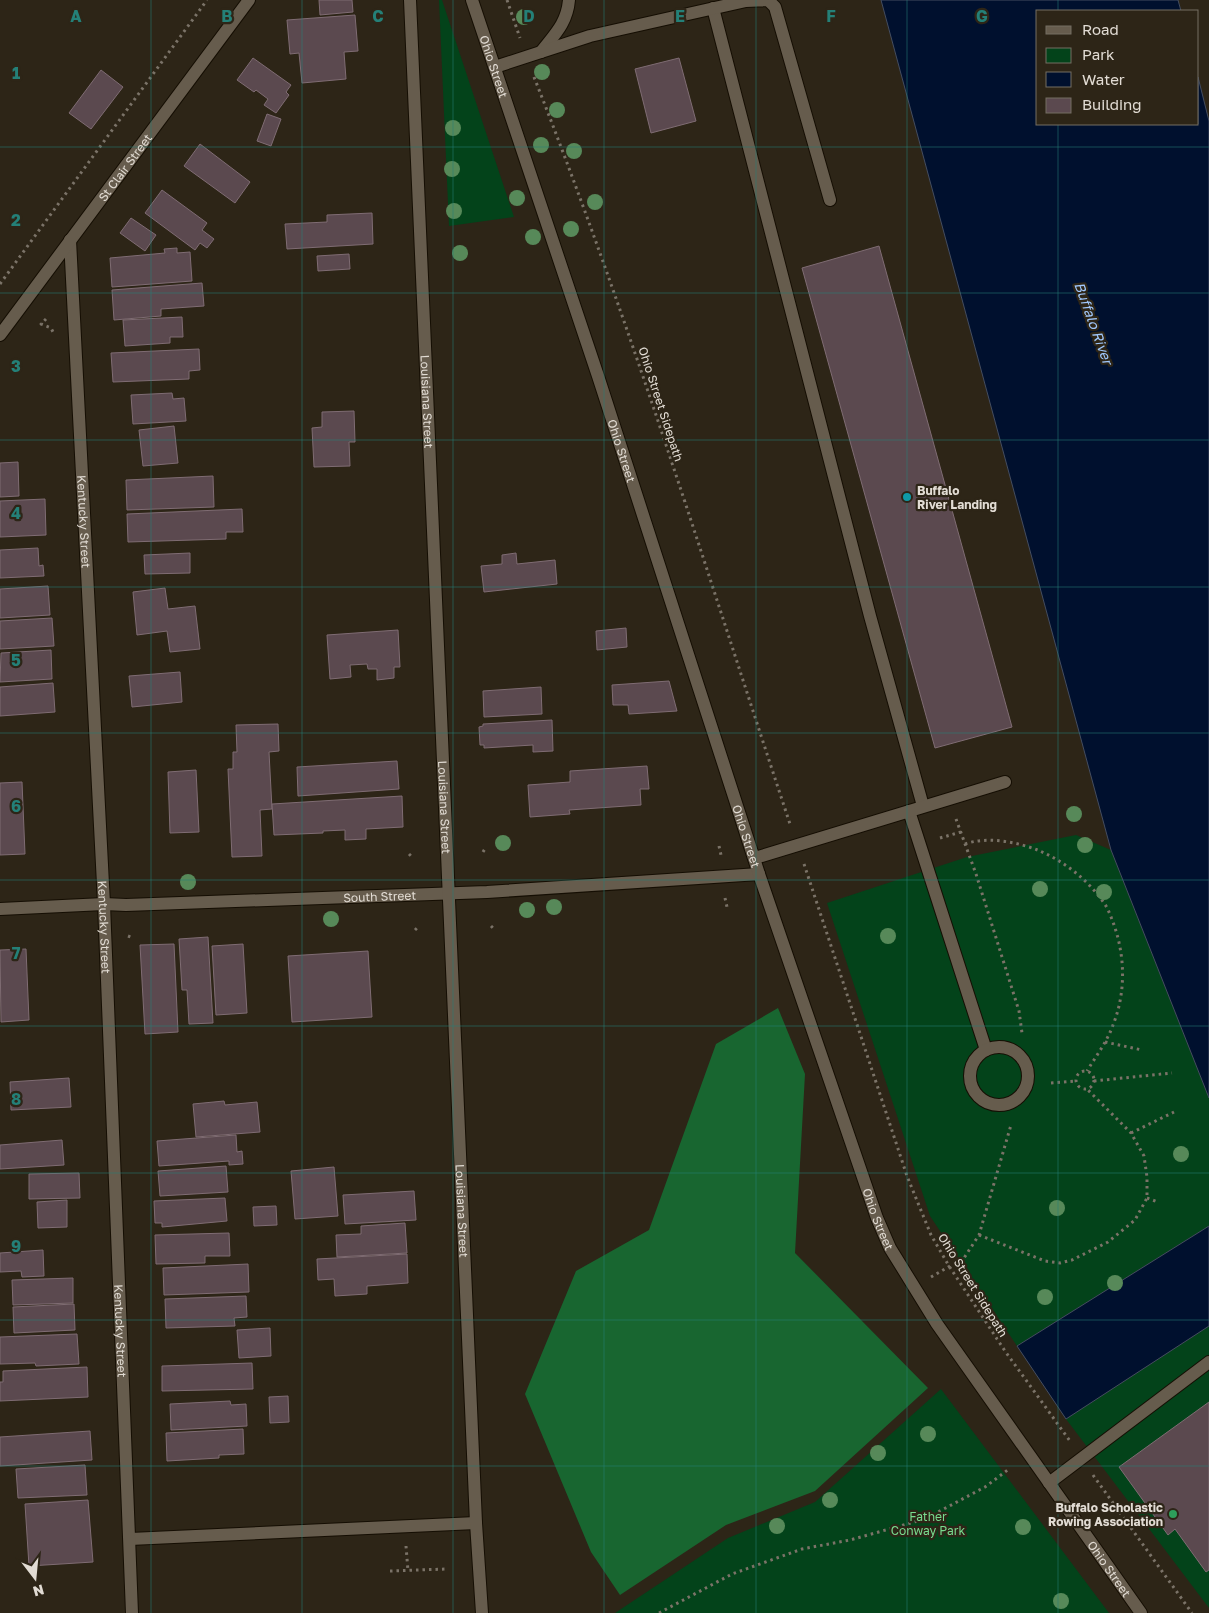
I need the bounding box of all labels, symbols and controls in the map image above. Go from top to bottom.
text: A [70,6,82,26]
text: B [221,6,233,26]
text: C [372,6,384,26]
text: D [523,6,535,26]
text: E [675,6,685,26]
text: F [826,6,836,26]
text: G [976,6,988,26]
legend [1036,10,1199,125]
text: Road [1082,20,1119,38]
street label: Ohio Street [477,33,512,100]
text: Park [1082,45,1115,63]
text: 1 [12,63,20,83]
text: Water [1082,70,1125,88]
text: Building [1082,95,1142,113]
street label: St Clair Street [95,130,155,204]
text: 2 [11,210,21,230]
water label: Buffalo River [1071,279,1118,369]
street label: Ohio Street Sidepath [635,345,687,463]
street label: Louisiana Street [418,355,437,449]
text: 3 [11,356,21,376]
street label: Ohio Street [605,417,639,484]
street label: Kentucky Street [75,475,94,569]
place label: Buffalo River Landing [917,483,997,512]
marker: Buffalo River Landing [901,491,913,503]
text: 4 [11,503,21,523]
text: 5 [11,650,21,670]
street label: Louisiana Street [435,760,455,854]
text: 6 [11,796,21,816]
street label: Ohio Street [730,803,764,870]
street label: Kentucky Street [95,880,114,974]
street label: South Street [343,887,417,905]
text: 7 [12,943,21,963]
text: 8 [11,1089,21,1109]
street label: Louisiana Street [453,1164,472,1258]
street label: Ohio Street [860,1186,897,1252]
street label: Ohio Street Sidepath [935,1230,1011,1340]
text: 9 [11,1236,21,1256]
street label: Kentucky Street [112,1284,130,1378]
place label: Buffalo Scholastic Rowing Association [1048,1500,1163,1529]
marker: Buffalo Scholastic Rowing Association [1167,1508,1179,1520]
park label: Father Conway Park [891,1509,965,1538]
street label: Ohio Street [1085,1538,1135,1600]
north arrow [10,1553,60,1603]
text: N [31,1581,46,1601]

